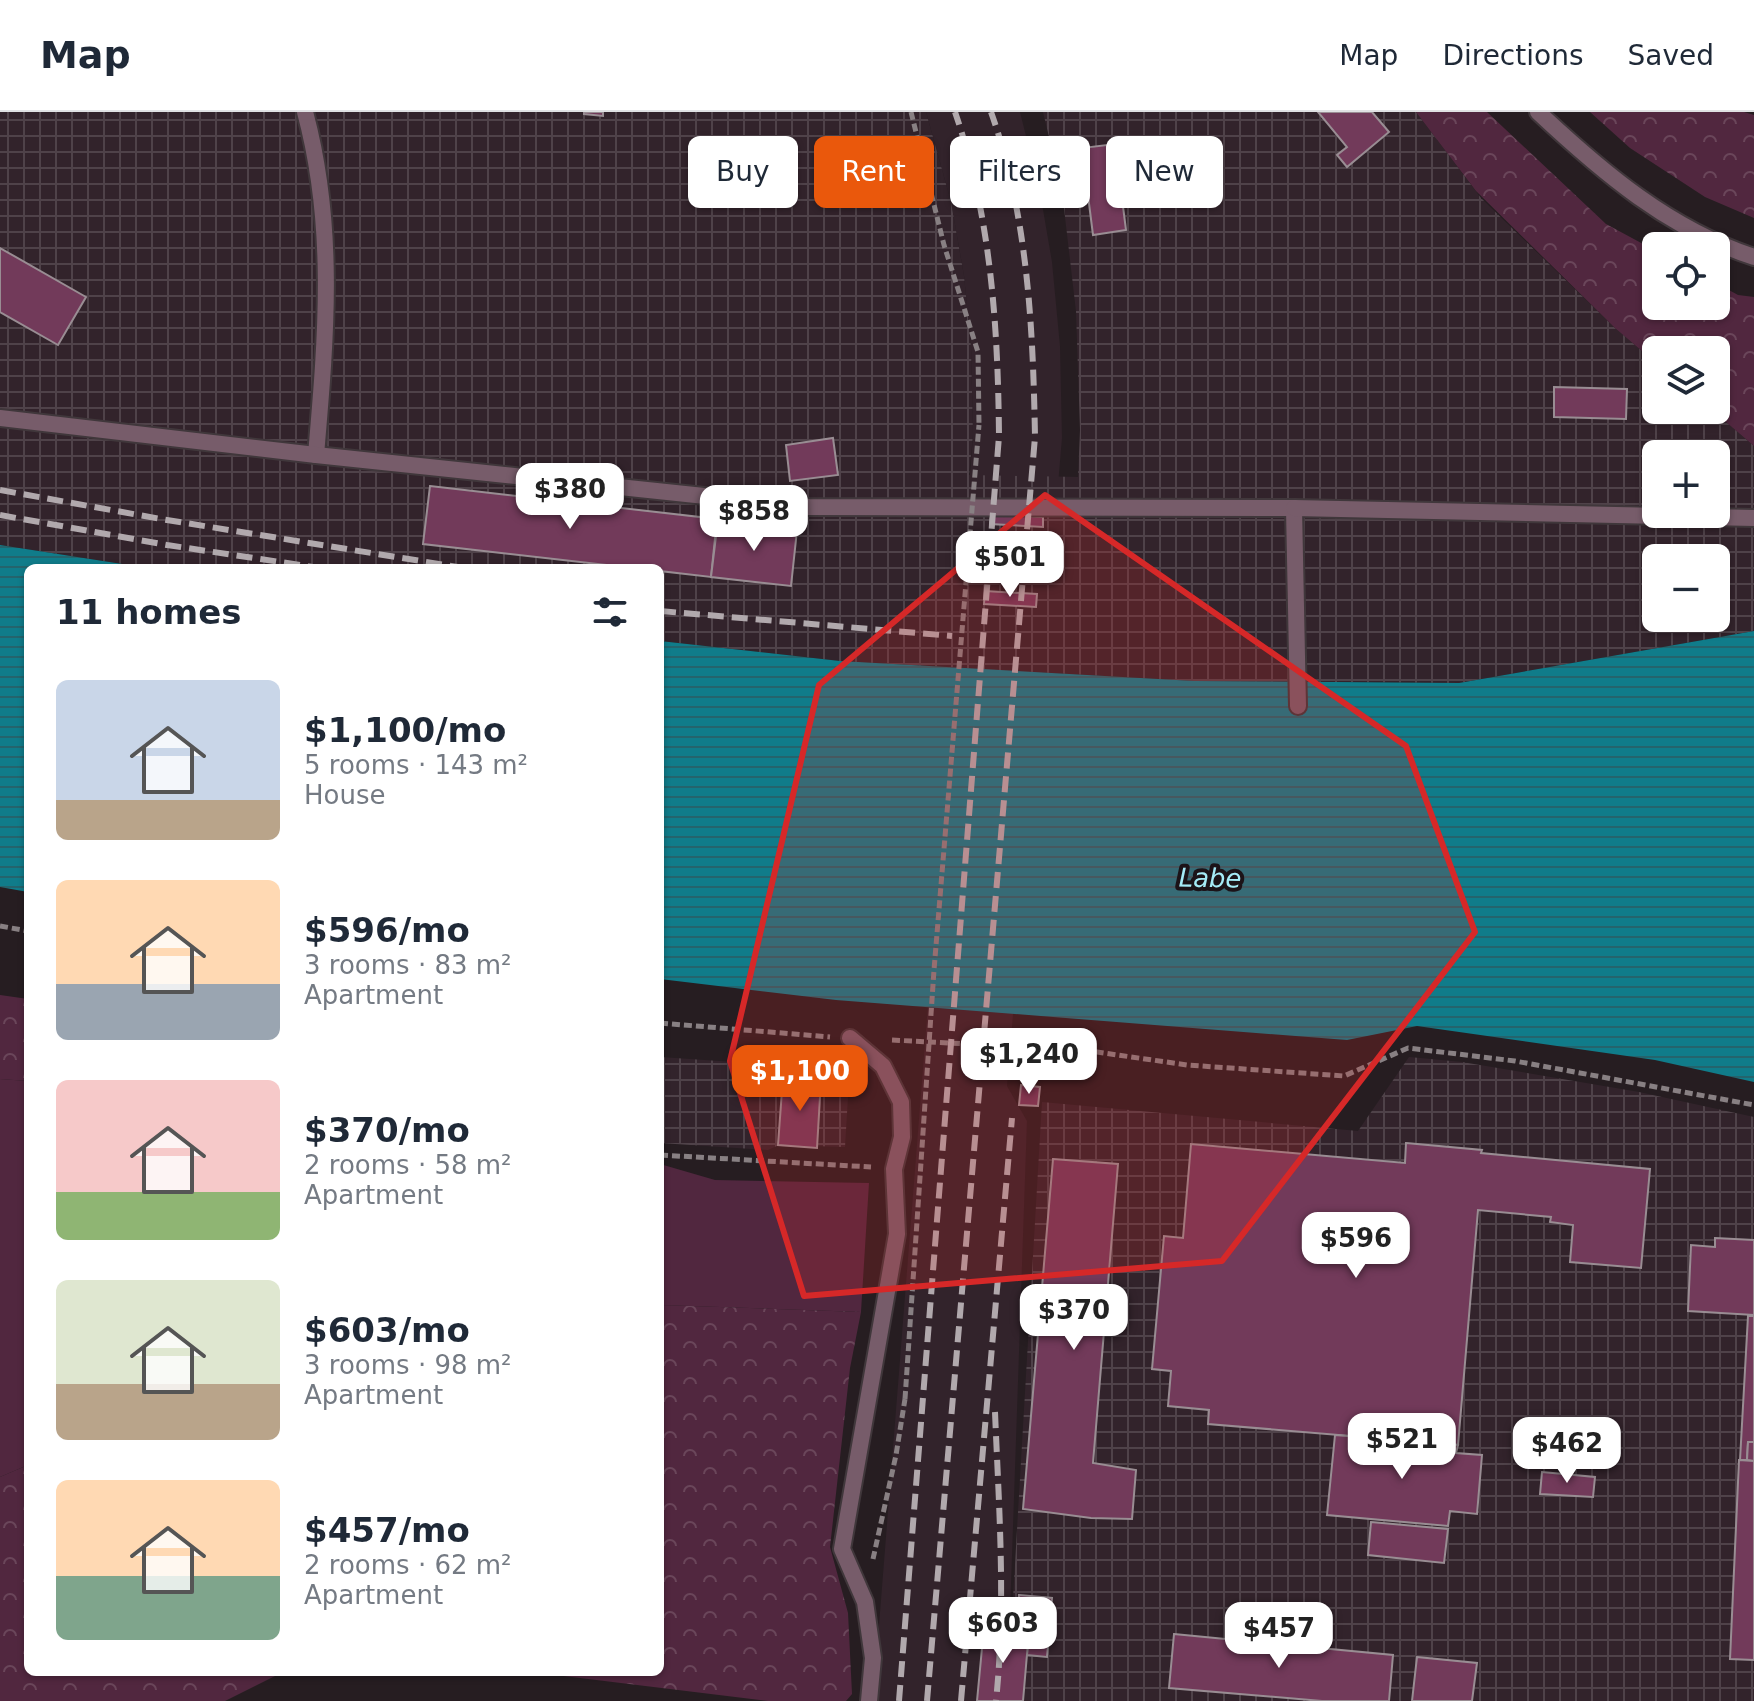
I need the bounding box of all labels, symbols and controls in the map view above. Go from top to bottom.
text: Map [40,33,131,77]
text: Map [1339,39,1398,72]
text: Directions [1442,39,1583,72]
text: Saved [1627,39,1714,72]
chip: Buy [688,136,798,208]
chip: Rent [814,136,934,208]
chip: Filters [950,136,1090,208]
chip: New [1106,136,1223,208]
map controls [1642,232,1730,632]
button: locate [1642,232,1730,320]
button: layers [1642,336,1730,424]
button: + [1642,440,1730,528]
pin: $380 [523,463,617,531]
text: $380 [534,474,606,504]
pin: $858 [707,485,801,553]
text: $858 [718,496,790,526]
pin: $501 [963,531,1057,599]
text: $501 [974,542,1046,572]
button: − [1642,544,1730,632]
icon: filters [588,590,632,634]
text: 11 homes [56,592,241,632]
text: $1,100/mo [304,710,506,750]
icon: home [120,712,216,808]
text: 5 rooms · 143 m² [304,750,528,780]
text: House [304,780,385,810]
water label: Labe [1178,862,1242,894]
text: $596/mo [304,910,470,950]
icon: home [120,912,216,1008]
text: 3 rooms · 83 m² [304,950,512,980]
text: Apartment [304,980,443,1010]
pin: $1,240 [964,1028,1094,1096]
text: $1,240 [979,1039,1079,1069]
pin: $1,100 [735,1045,865,1113]
text: $1,100 [750,1056,850,1086]
text: $370/mo [304,1110,470,1150]
icon: home [120,1112,216,1208]
text: 2 rooms · 58 m² [304,1150,512,1180]
text: Apartment [304,1180,443,1210]
pin: $596 [1309,1212,1403,1280]
text: $596 [1320,1223,1392,1253]
pin: $370 [1027,1284,1121,1352]
text: $370 [1038,1295,1110,1325]
text: $603/mo [304,1310,470,1350]
icon: home [120,1312,216,1408]
text: 3 rooms · 98 m² [304,1350,512,1380]
text: Apartment [304,1380,443,1410]
pin: $521 [1355,1413,1449,1481]
pin: $462 [1520,1417,1614,1485]
text: $521 [1366,1424,1438,1454]
text: $462 [1531,1428,1603,1458]
text: $457/mo [304,1510,470,1550]
icon: home [120,1512,216,1608]
text: 2 rooms · 62 m² [304,1550,512,1580]
text: Apartment [304,1580,443,1610]
pin: $603 [956,1597,1050,1665]
pin: $457 [1232,1602,1326,1670]
text: $603 [967,1608,1039,1638]
text: $457 [1243,1613,1315,1643]

